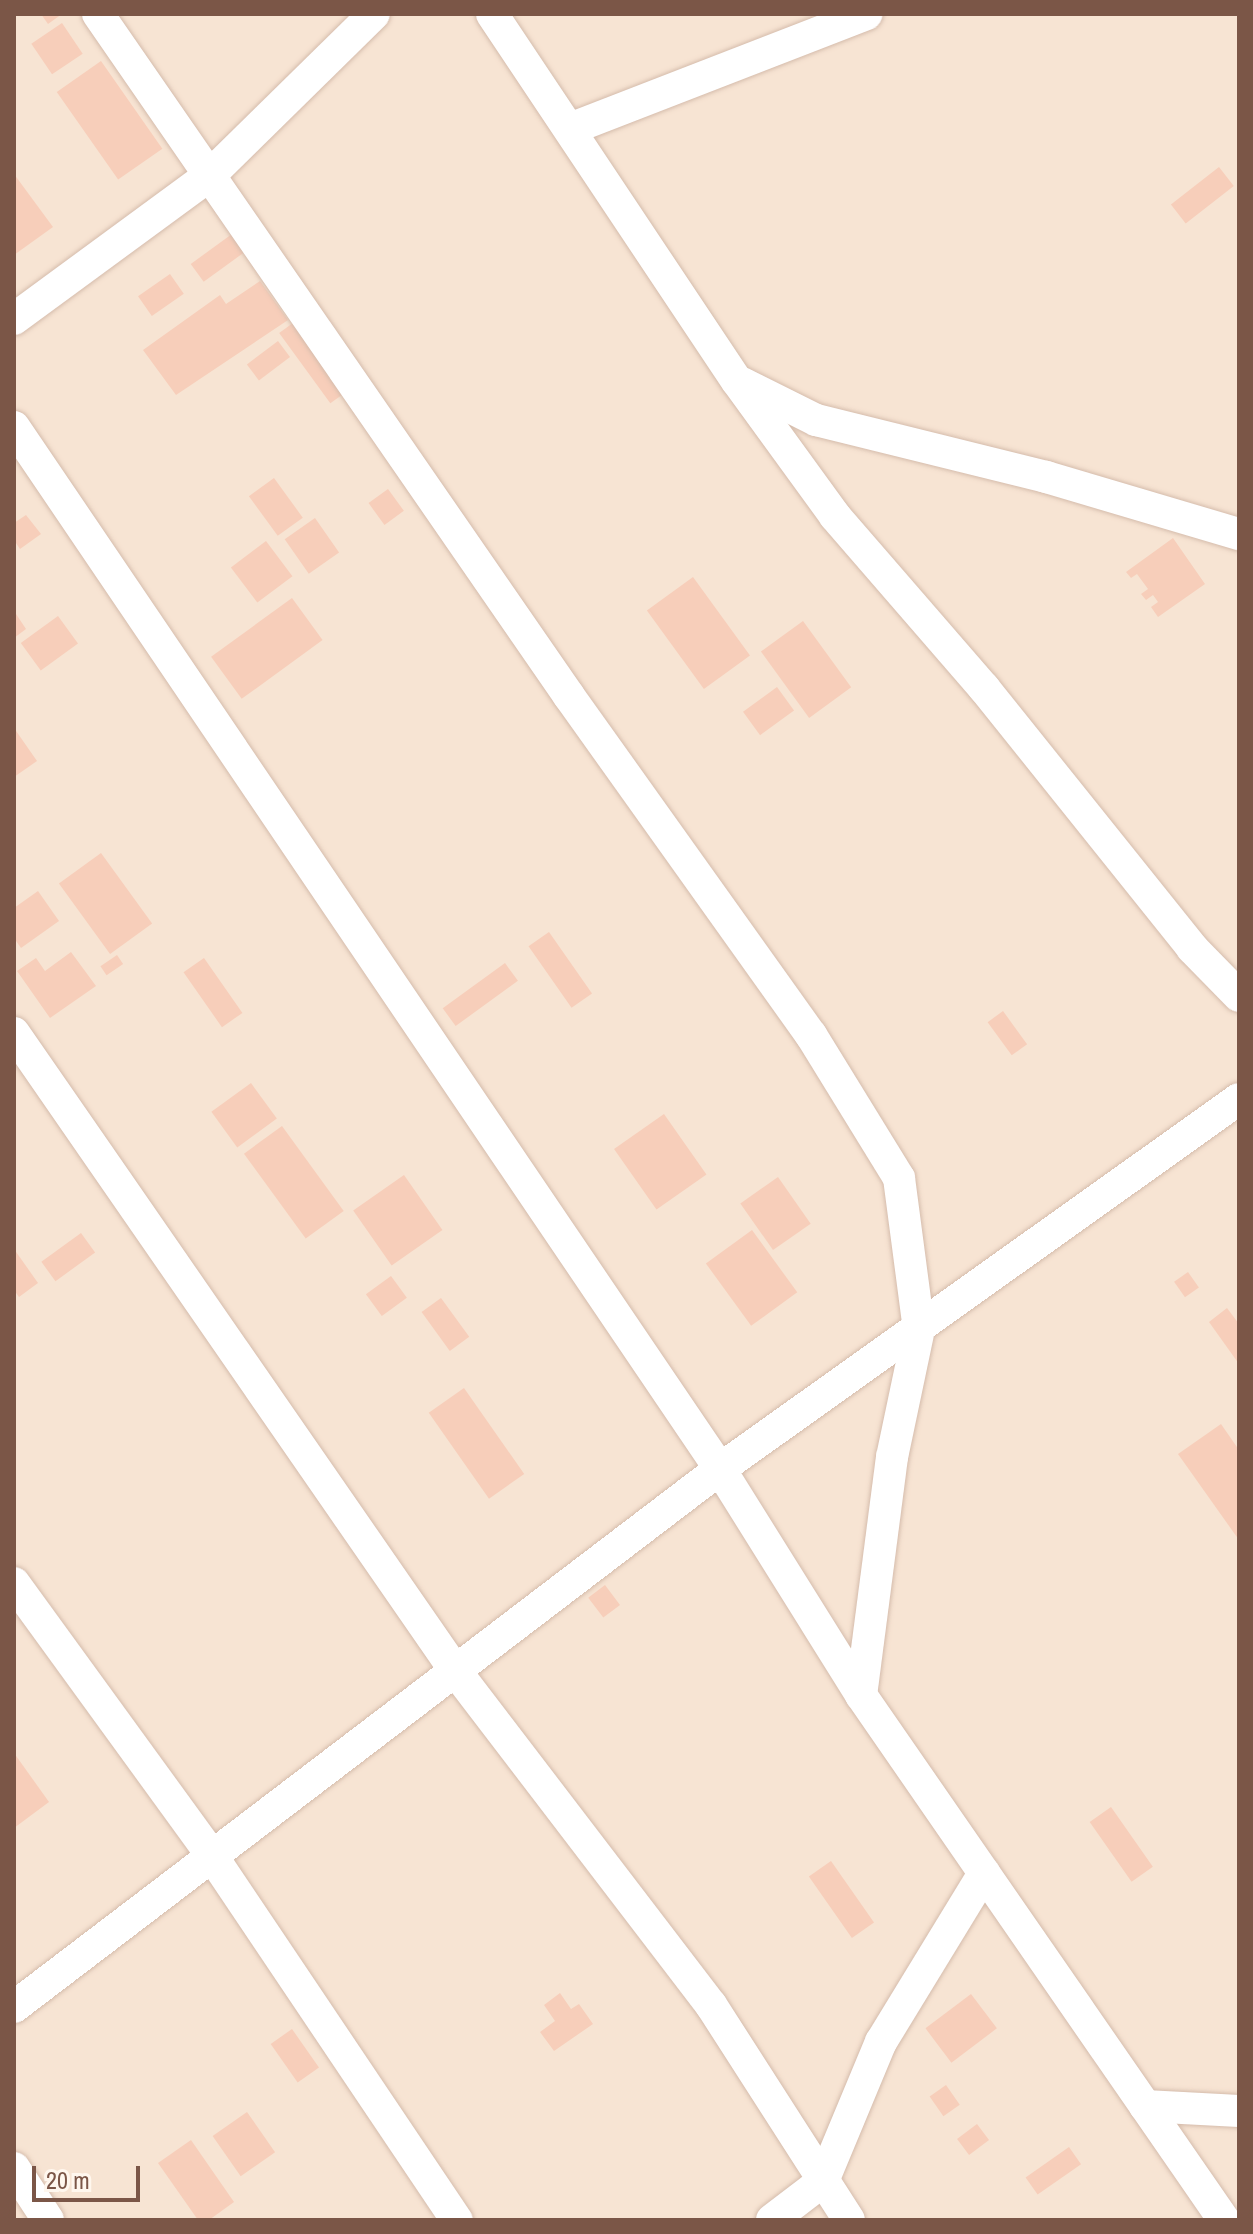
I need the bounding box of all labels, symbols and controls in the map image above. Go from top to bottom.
scale bar [36,2150,144,2200]
text: 20 m [46,2164,90,2196]

